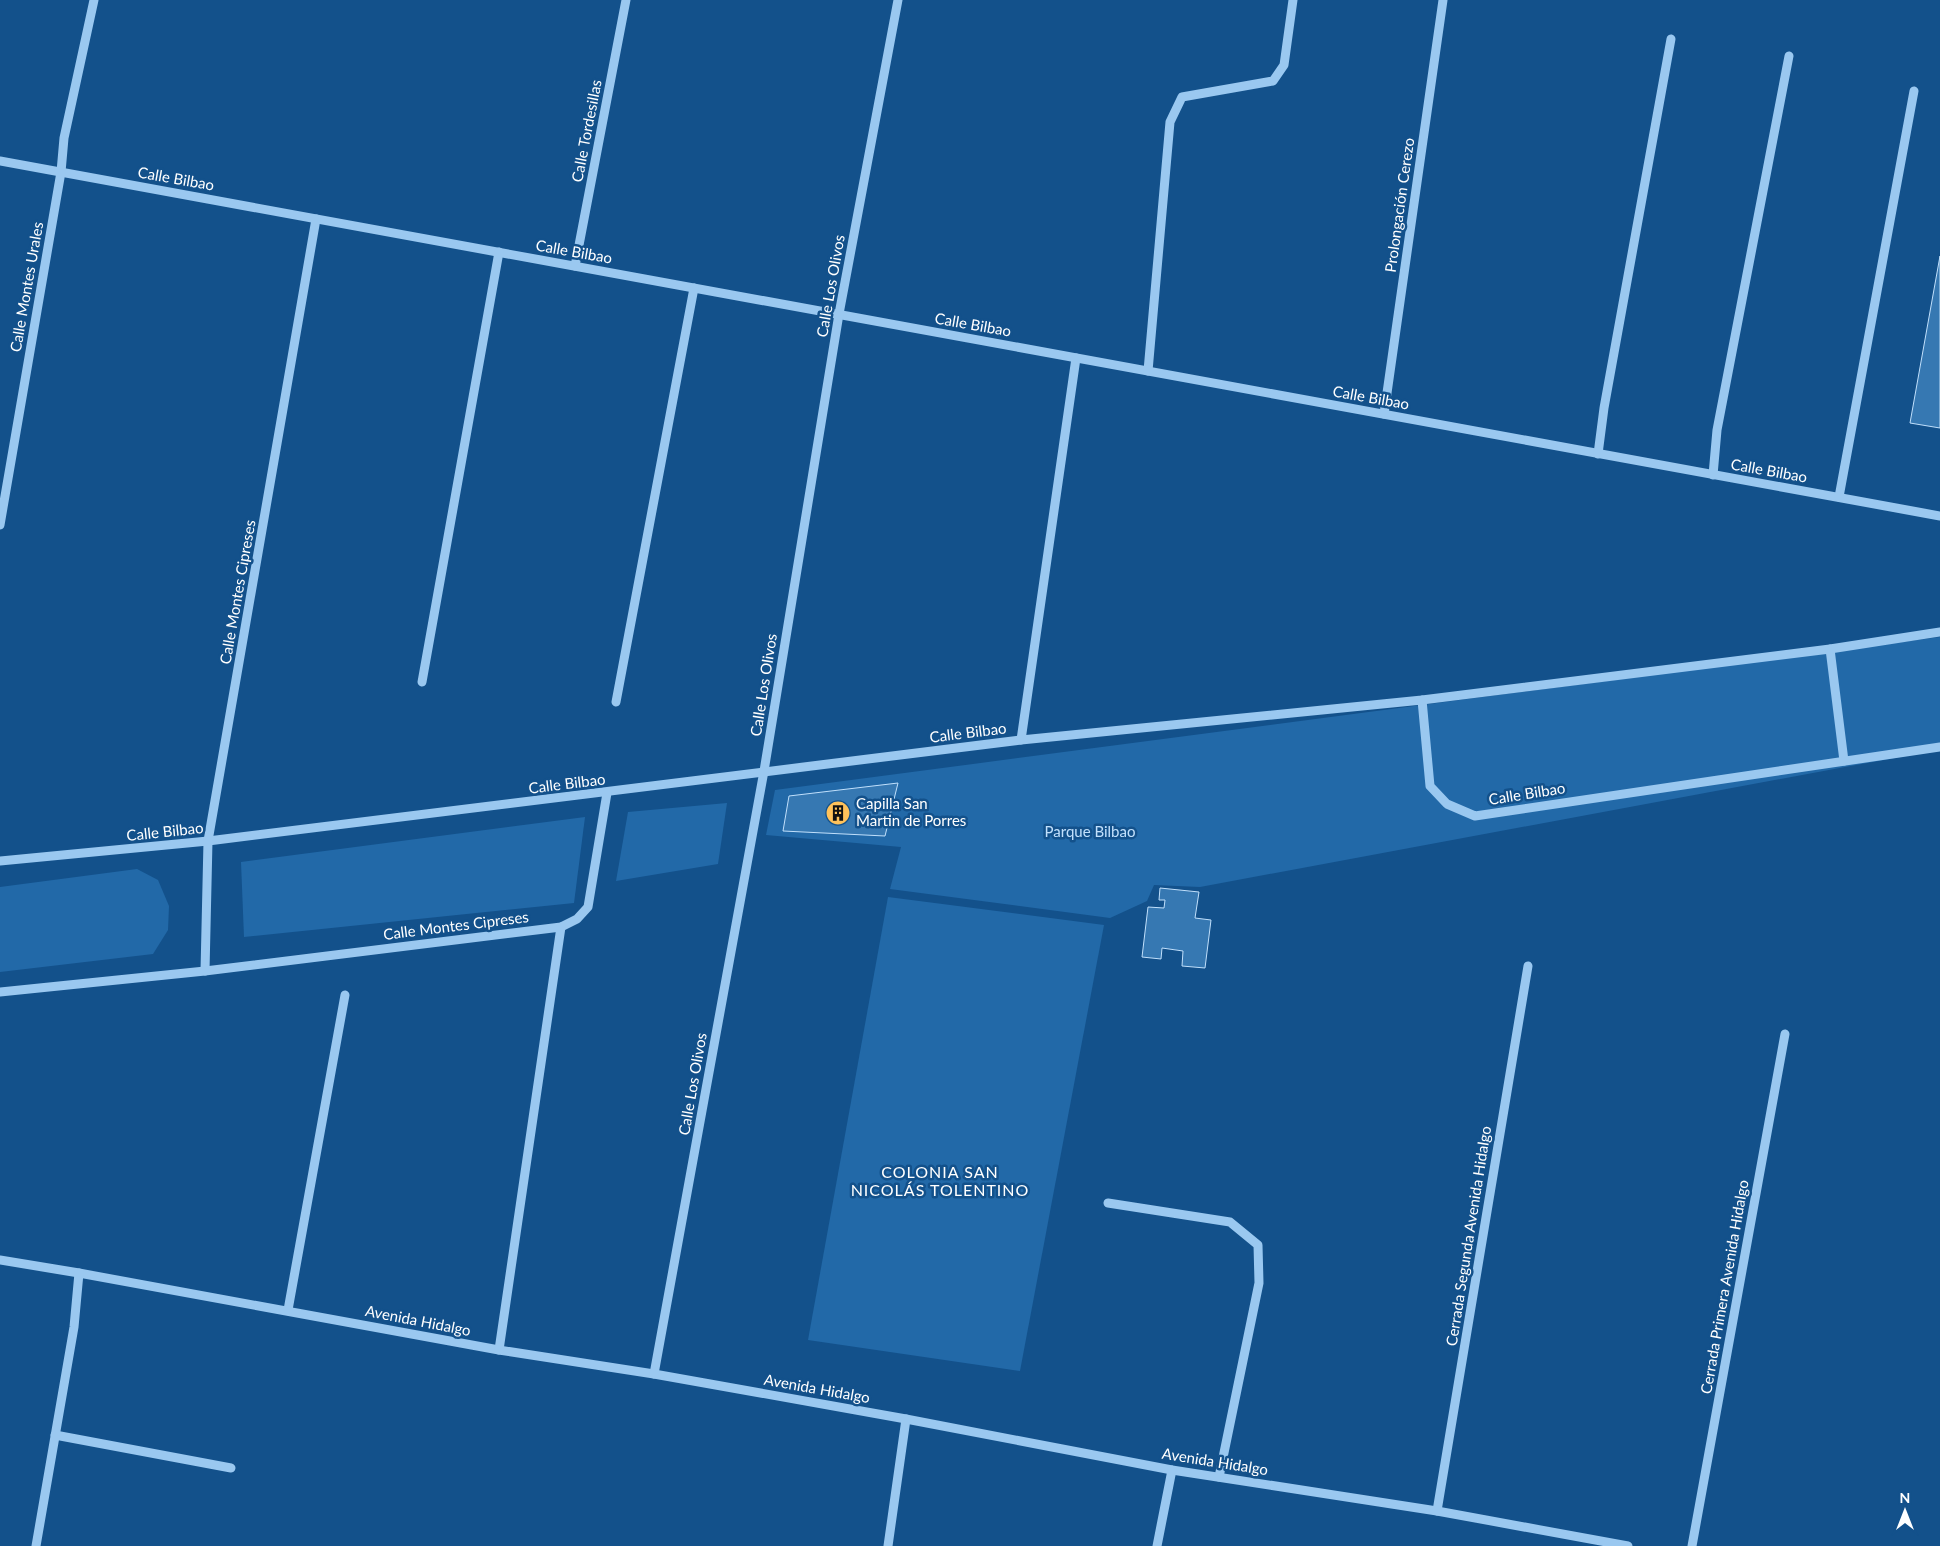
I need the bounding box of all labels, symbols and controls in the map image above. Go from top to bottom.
street label: Calle Tordesillas [567,78,605,184]
street label: Prolongación Cerezo [1381,136,1417,273]
street label: Calle Bilbao [137,162,216,194]
street label: Calle Montes Urales [6,220,46,353]
street label: Calle Los Olivos [812,233,848,339]
street label: Calle Bilbao [535,235,614,267]
street label: Calle Bilbao [934,308,1013,340]
street label: Calle Bilbao [1332,381,1411,413]
street label: Calle Bilbao [1730,454,1809,486]
street label: Calle Montes Cipreses [215,518,259,665]
street label: Calle Los Olivos [746,632,780,738]
street label: Calle Bilbao [928,718,1007,746]
street label: Calle Bilbao [527,769,606,797]
street label: Calle Bilbao [1487,778,1566,808]
place label: Capilla San Martin de Porres [856,794,966,829]
building icon: Capilla San Martin de Porres [825,800,851,826]
street label: Calle Bilbao [125,818,204,844]
park label: Parque Bilbao [1045,822,1135,840]
street label: Calle Montes Cipreses [382,907,530,943]
street label: Calle Los Olivos [674,1031,710,1137]
street label: Cerrada Segunda Avenida Hidalgo [1442,1124,1494,1347]
district label: COLONIA SAN NICOLÁS TOLENTINO [851,1162,1029,1199]
street label: Cerrada Primera Avenida Hidalgo [1696,1178,1752,1395]
street label: Avenida Hidalgo [364,1301,473,1339]
street label: Avenida Hidalgo [763,1370,872,1406]
street label: Avenida Hidalgo [1161,1444,1270,1478]
north arrow [1880,1486,1930,1536]
text: N [1900,1489,1910,1506]

